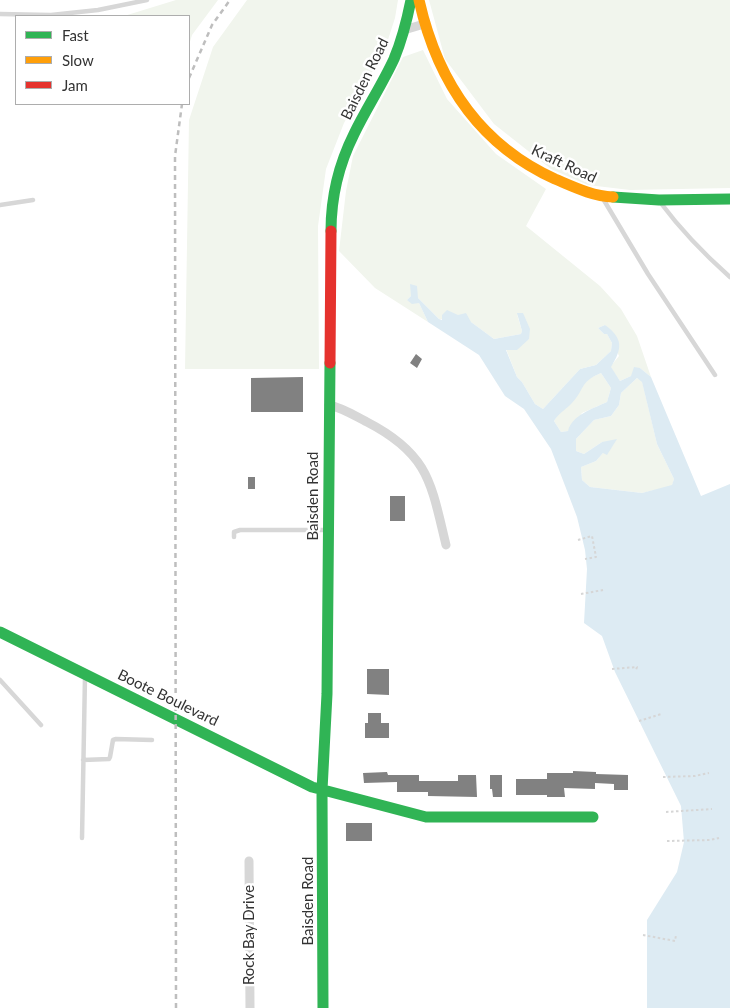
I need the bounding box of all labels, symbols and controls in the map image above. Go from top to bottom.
legend [15,15,190,105]
text: Fast [62,26,89,44]
street label: Baisden Road [337,35,393,123]
text: Slow [62,51,94,69]
text: Jam [62,76,88,94]
street label: Kraft Road [528,141,600,187]
street label: Baisden Road [304,452,322,540]
street label: Boote Boulevard [115,666,221,730]
street label: Baisden Road [299,857,317,945]
street label: Rock Bay Drive [240,885,258,985]

